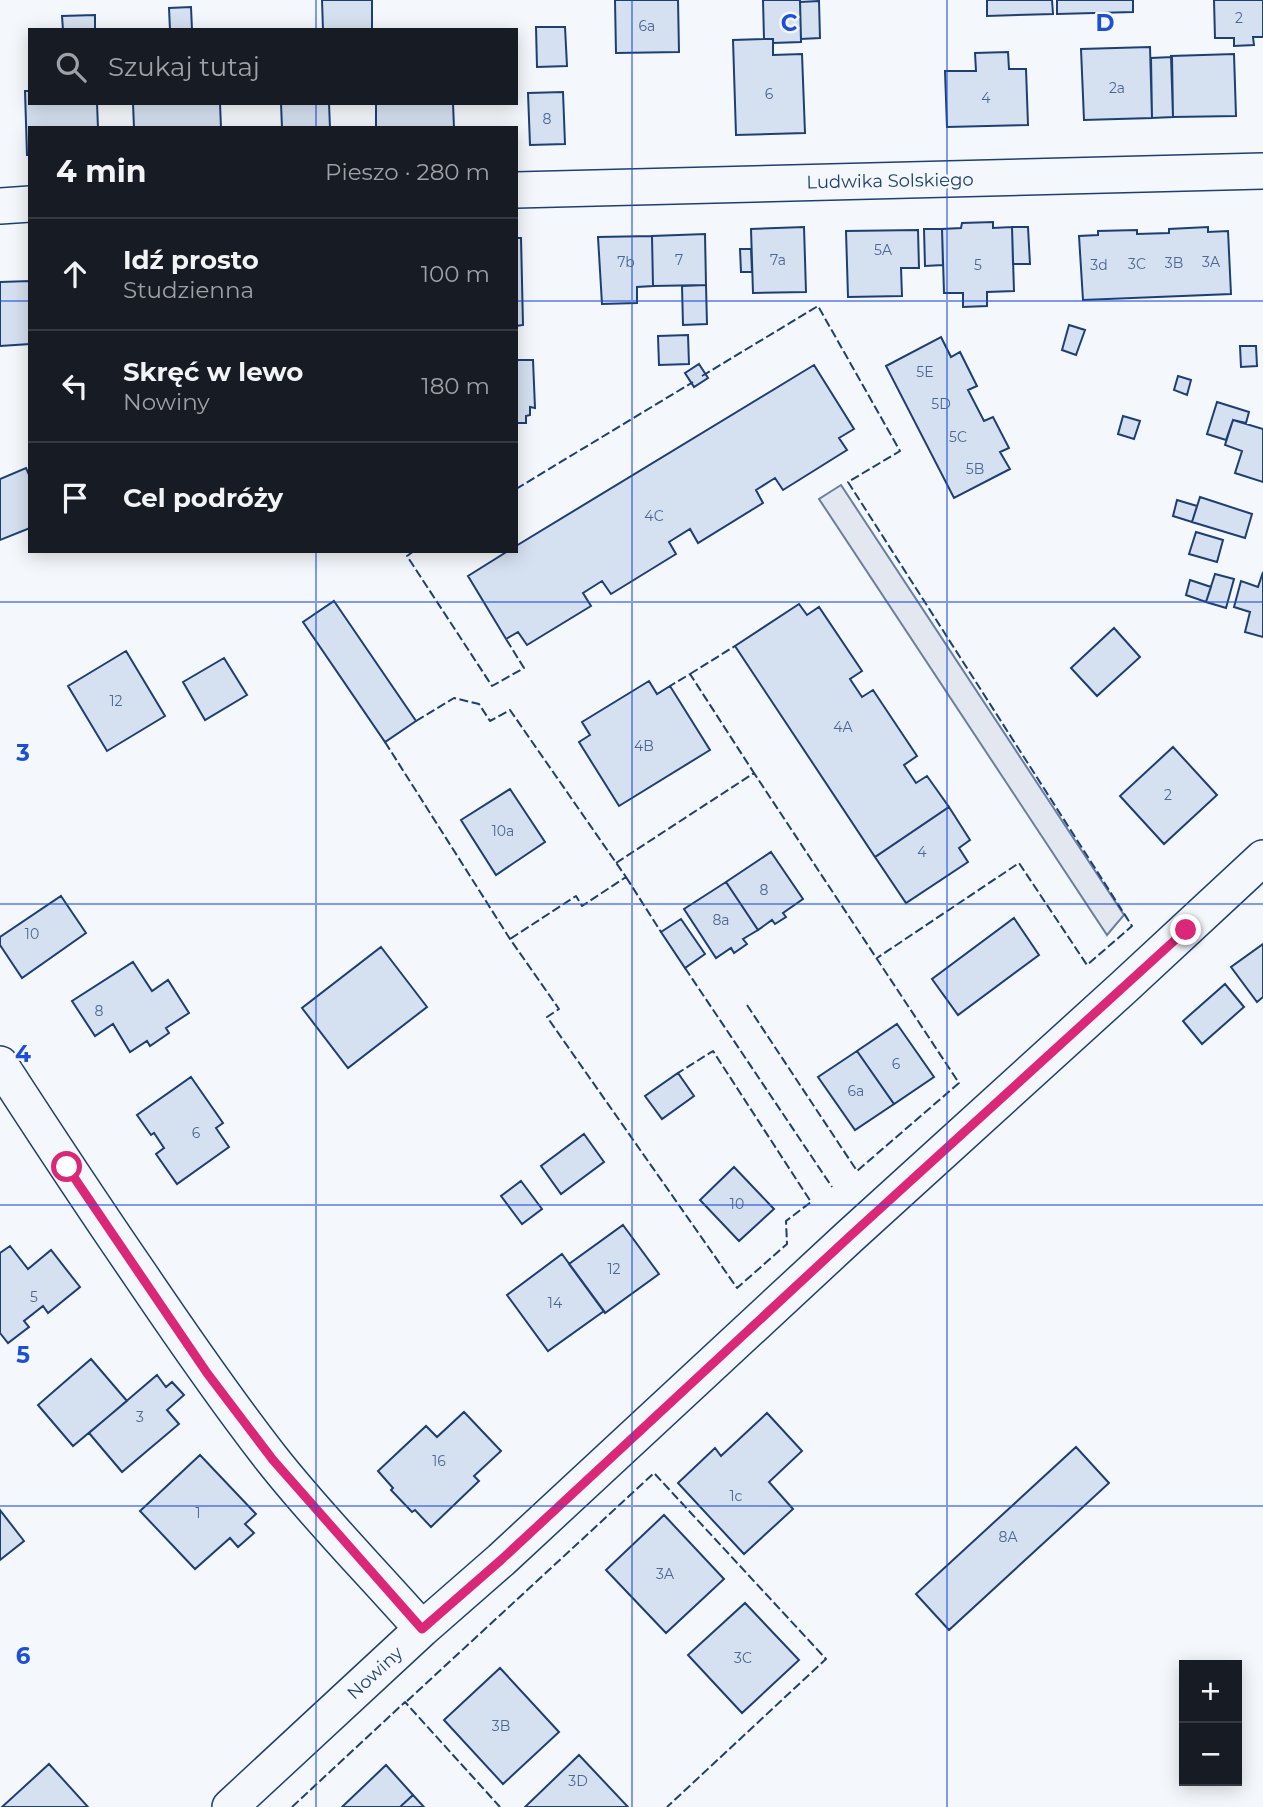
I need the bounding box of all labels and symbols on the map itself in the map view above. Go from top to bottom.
text: C [781,9,798,37]
text: D [1096,9,1115,37]
house number: 2 [1235,9,1243,27]
house number: 6a [639,17,655,35]
house number: 2a [1109,79,1125,97]
house number: 6 [765,85,774,103]
house number: 4 [981,89,991,107]
house number: 8 [543,110,552,128]
street label: Ludwika Solskiego [806,169,974,193]
house number: 5A [874,241,893,259]
house number: 7 [675,251,683,269]
house number: 7a [770,251,786,269]
house number: 7b [617,253,635,271]
house number: 3A [1202,253,1221,271]
house number: 3B [1165,254,1183,272]
house number: 3C [1128,255,1146,273]
house number: 5 [974,256,982,274]
house number: 3d [1090,256,1108,274]
house number: 5E [916,363,934,381]
house number: 5D [931,395,951,413]
house number: 5C [949,428,967,446]
house number: 5B [966,460,984,478]
house number: 4C [644,507,664,525]
house number: 12 [109,692,123,710]
house number: 4A [833,718,854,736]
house number: 4B [634,737,654,755]
text: 3 [15,739,30,767]
house number: 2 [1164,786,1172,804]
house number: 10a [492,822,514,840]
house number: 4 [917,843,927,861]
house number: 8 [760,881,769,899]
house number: 8a [712,911,730,929]
route end [1170,914,1201,945]
house number: 10 [25,925,39,943]
house number: 8 [95,1002,104,1020]
text: 4 [15,1040,31,1068]
house number: 6 [892,1055,901,1073]
house number: 6a [848,1082,864,1100]
house number: 6 [192,1124,201,1142]
route start [51,1151,82,1182]
house number: 10 [730,1195,744,1213]
house number: 12 [607,1260,621,1278]
house number: 5 [30,1288,38,1306]
house number: 14 [548,1294,563,1312]
text: 5 [16,1341,30,1369]
house number: 3 [136,1408,144,1426]
house number: 16 [432,1452,446,1470]
house number: 1c [730,1487,743,1505]
house number: 1 [195,1504,201,1522]
house number: 8A [999,1528,1018,1546]
house number: 3A [656,1565,675,1583]
text: 6 [16,1642,31,1670]
street label: Nowiny [343,1642,408,1704]
house number: 3C [734,1649,752,1667]
house number: 3B [492,1717,510,1735]
house number: 3D [568,1772,588,1790]

